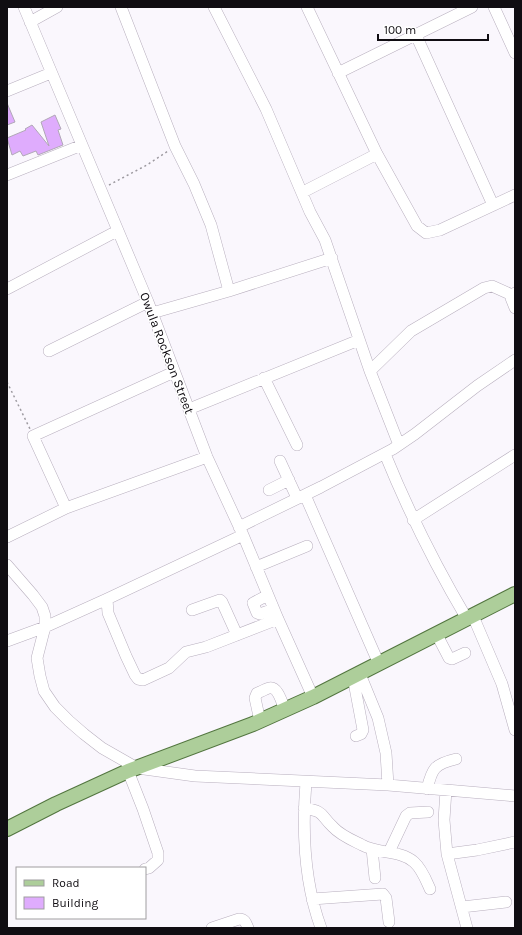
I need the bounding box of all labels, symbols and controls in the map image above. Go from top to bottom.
scale bar [378,16,488,42]
text: 100 m [384,23,416,37]
street label: Owula Rockson Street [137,290,197,416]
legend [16,867,146,919]
text: Road [52,876,80,890]
text: Building [52,896,99,910]

